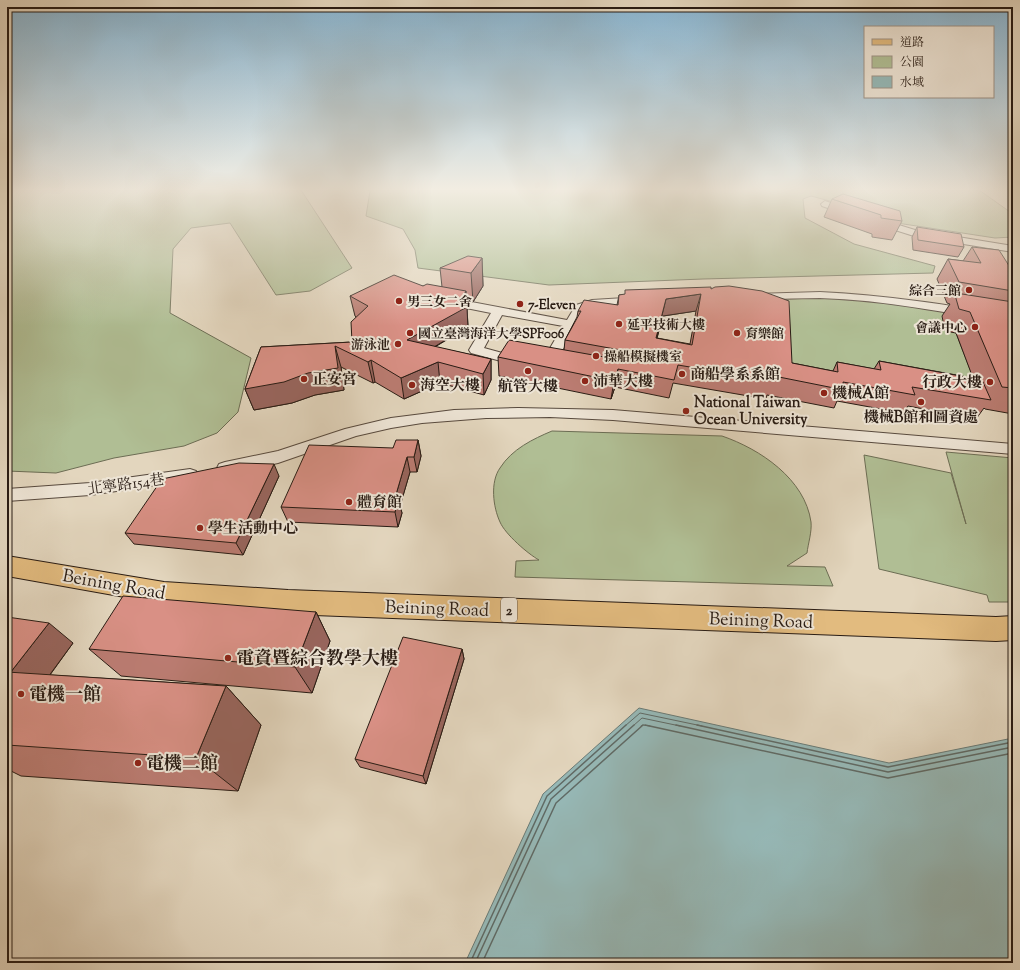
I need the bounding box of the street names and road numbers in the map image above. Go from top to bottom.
street label: 北寧路154巷 [86,470,166,501]
street label: Beining Road [60,564,167,608]
street label: Beining Road [384,595,489,625]
road number: 2 [501,598,517,622]
street label: Beining Road [708,607,813,637]

